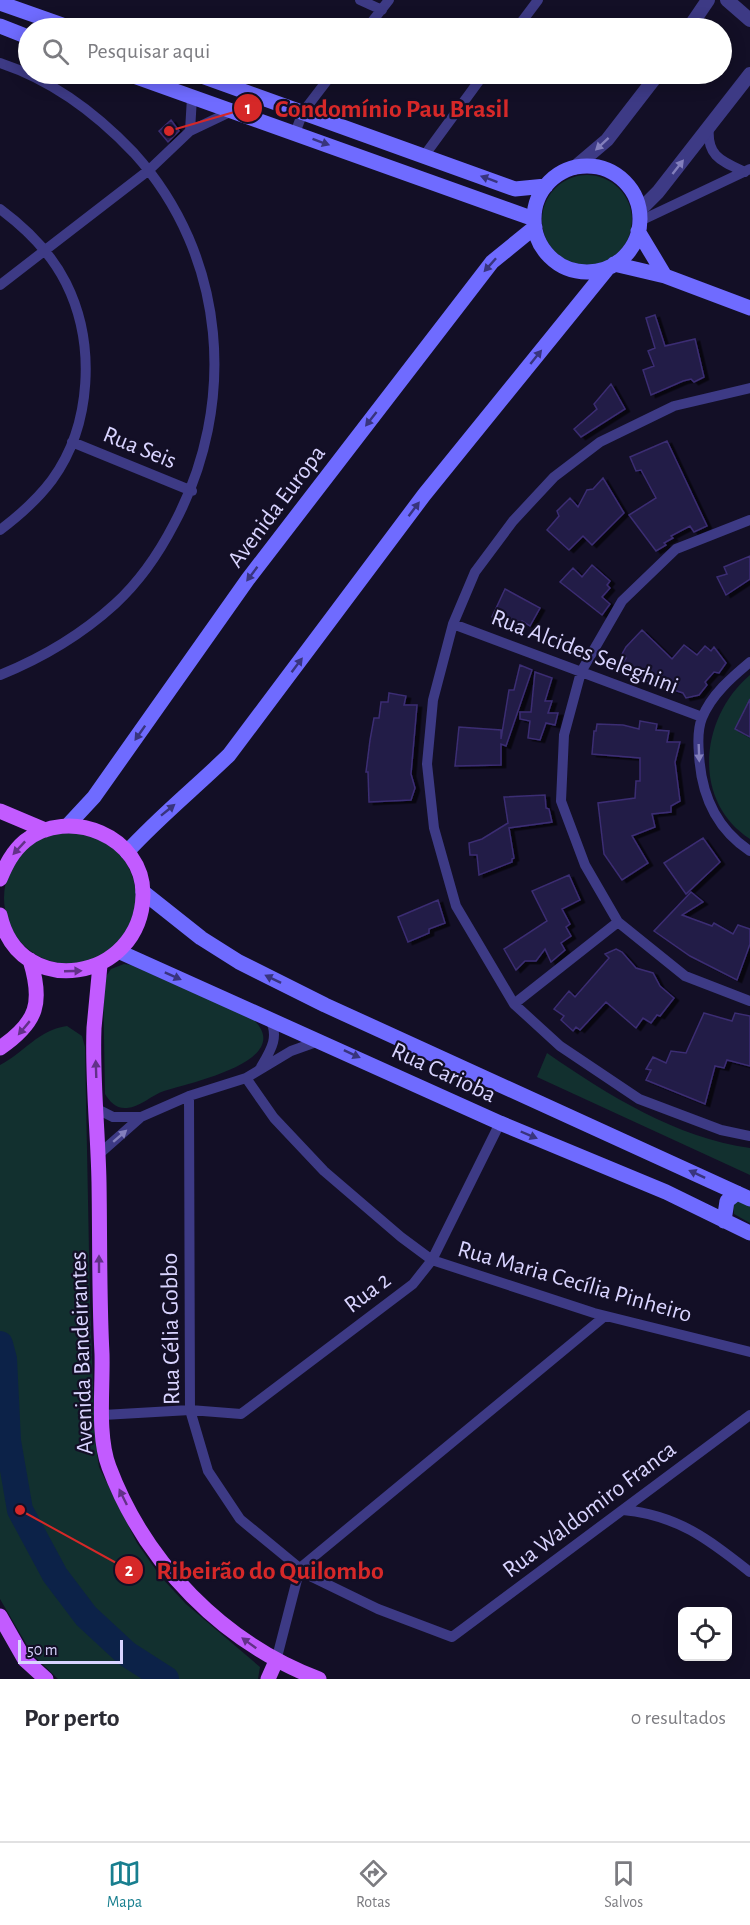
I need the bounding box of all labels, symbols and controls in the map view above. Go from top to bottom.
search box [18,18,732,84]
icon: search [39,35,72,68]
text: Pesquisar aqui [87,40,210,62]
callout: Condomínio Pau Brasil [233,86,521,130]
text: Condomínio Pau Brasil [275,96,509,122]
text: 1 [245,100,251,118]
one-way arrow [595,137,610,150]
one-way arrow [312,138,330,148]
one-way arrow [672,159,684,175]
one-way arrow [480,174,498,184]
one-way arrow [484,257,497,272]
one-way arrow [529,349,542,365]
one-way arrow [364,411,377,427]
street label: Rua Seis [100,422,180,473]
street label: Avenida Europa [223,441,330,572]
one-way arrow [407,501,420,517]
one-way arrow [246,565,258,581]
street label: Rua Alcides Seleghini [488,605,681,699]
one-way arrow [290,657,303,673]
one-way arrow [134,725,146,740]
one-way arrow [694,744,704,763]
one-way arrow [160,804,175,817]
one-way arrow [12,841,26,855]
one-way arrow [64,966,83,975]
one-way arrow [164,972,182,981]
one-way arrow [264,974,281,983]
one-way arrow [17,1020,30,1036]
street label: Rua Carioba [388,1038,500,1107]
one-way arrow [343,1050,360,1059]
one-way arrow [91,1060,100,1079]
one-way arrow [112,1129,127,1143]
one-way arrow [520,1131,538,1140]
one-way arrow [688,1170,705,1179]
street label: Rua Maria Cecília Pinheiro [455,1237,695,1327]
street label: Avenida Bandeirantes [66,1251,98,1455]
street label: Rua Célia Gobbo [158,1253,184,1405]
one-way arrow [94,1255,104,1274]
street label: Rua 2 [340,1268,395,1318]
street label: Rua Waldomiro Franca [498,1437,681,1583]
one-way arrow [118,1489,127,1506]
callout: Ribeirão do Quilombo [114,1548,396,1592]
text: Ribeirão do Quilombo [156,1558,384,1584]
text: 2 [125,1562,134,1580]
map controls [678,1607,732,1661]
button: locate [678,1607,732,1661]
scale bar [18,1637,123,1664]
one-way arrow [241,1637,257,1649]
text: 50 m [27,1642,58,1658]
text: Por perto [24,1705,120,1731]
text: 0 resultados [631,1708,726,1728]
tab: Mapa [107,1857,142,1912]
tab: Rotas [356,1857,391,1912]
tab: Salvos [604,1857,643,1912]

